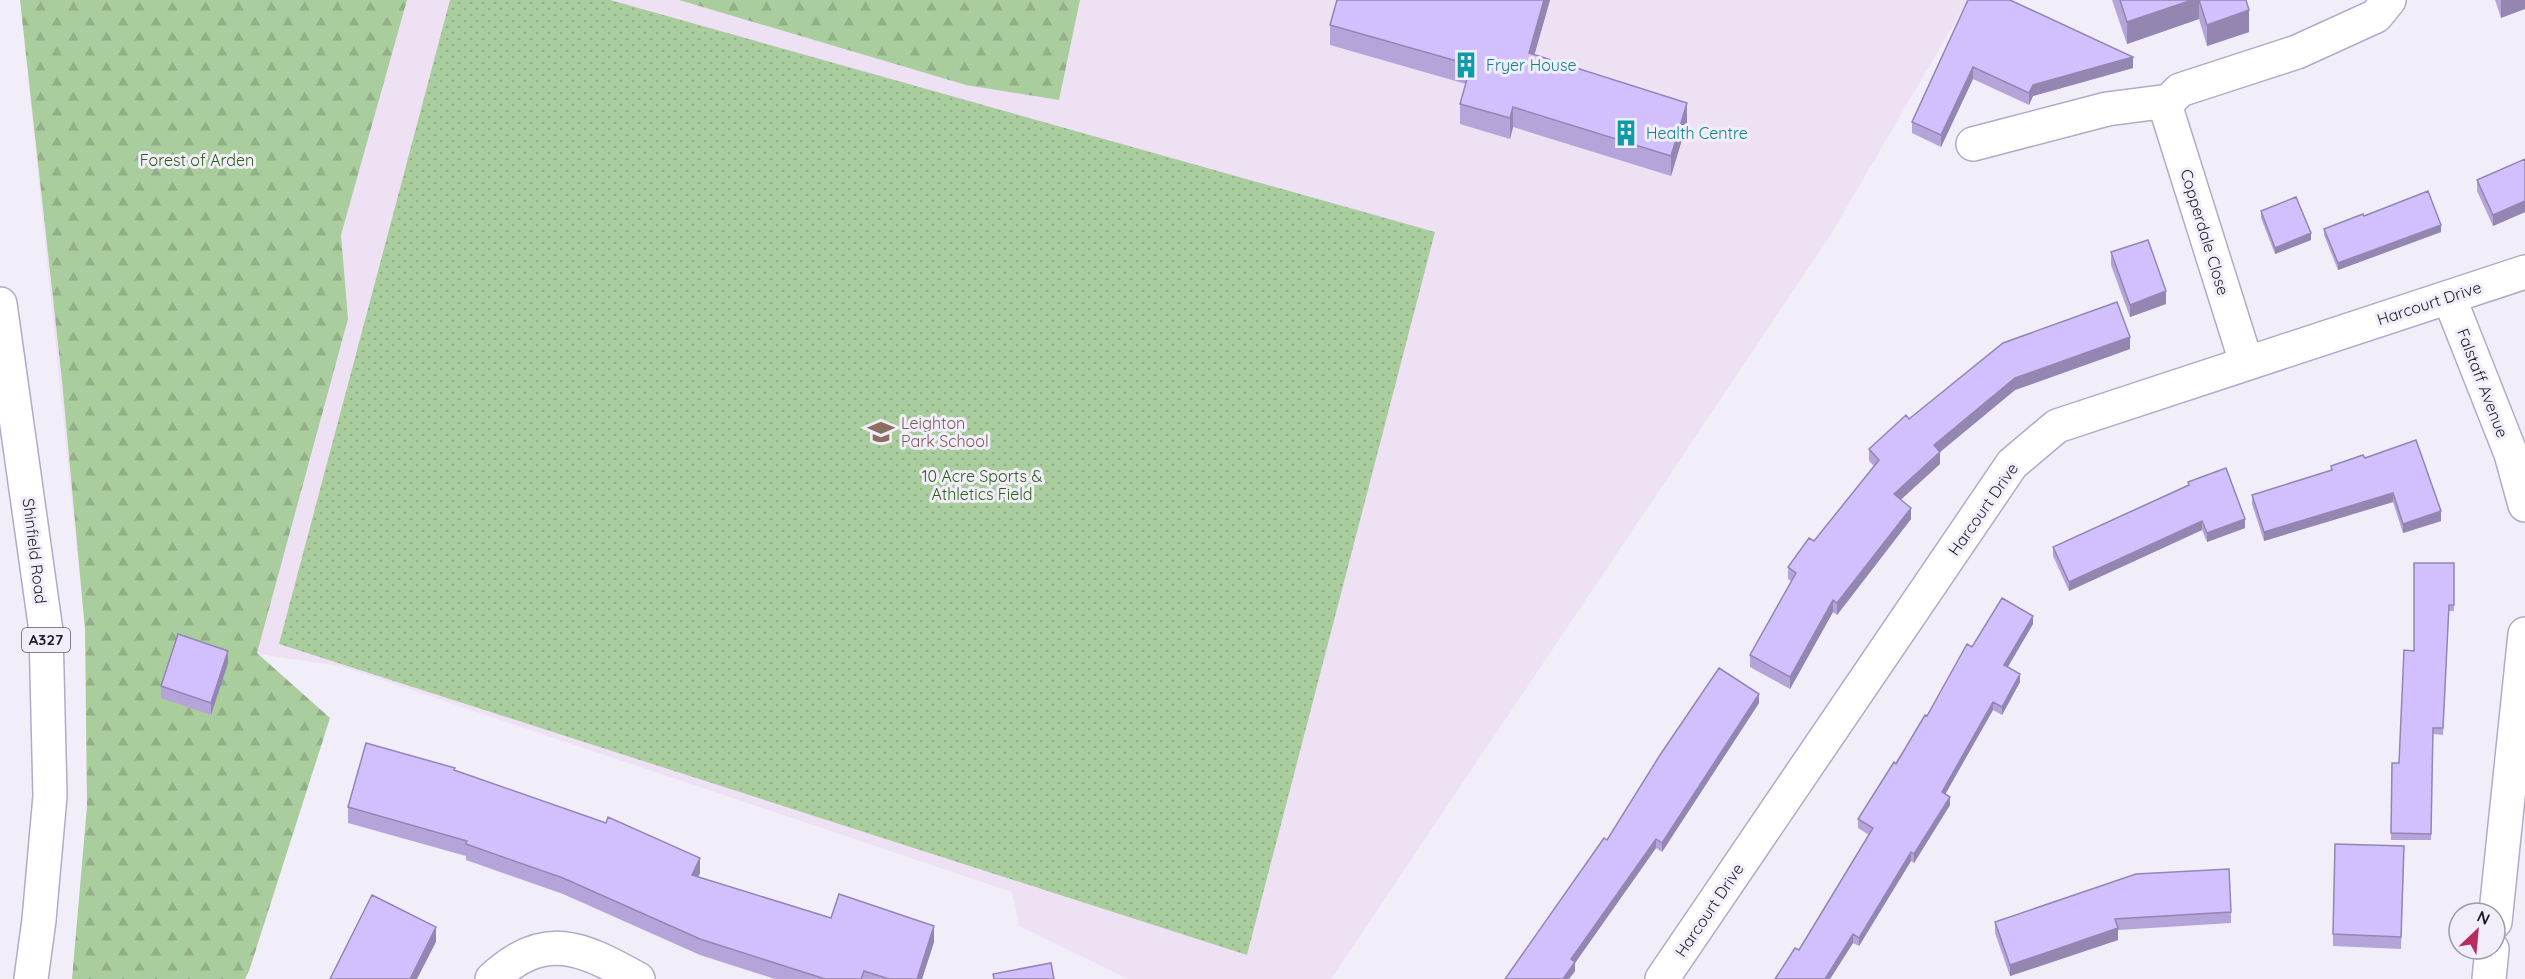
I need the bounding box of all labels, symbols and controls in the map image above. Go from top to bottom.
building icon: Fryer House [1451,50,1481,80]
place label: Fryer House [1486,55,1576,75]
building icon: Health Centre [1611,118,1641,148]
place label: Health Centre [1646,123,1748,143]
park label: Forest of Arden [140,150,254,170]
street label: Copperdale Close [2176,167,2234,297]
street label: Harcourt Drive [2374,277,2484,329]
street label: Falstaff Avenue [2453,326,2513,440]
place label: Leighton Park School [901,413,989,451]
school or university icon: Leighton Park School [866,417,896,447]
street label: Harcourt Drive [1944,459,2022,559]
park label: 10 Acre Sports & Athletics Field [922,466,1042,504]
street label: Shinfield Road [19,497,51,605]
road number: A327 [22,628,70,652]
street label: Harcourt Drive [1670,859,1748,961]
north arrow [2447,901,2507,961]
text: N [2474,906,2493,929]

